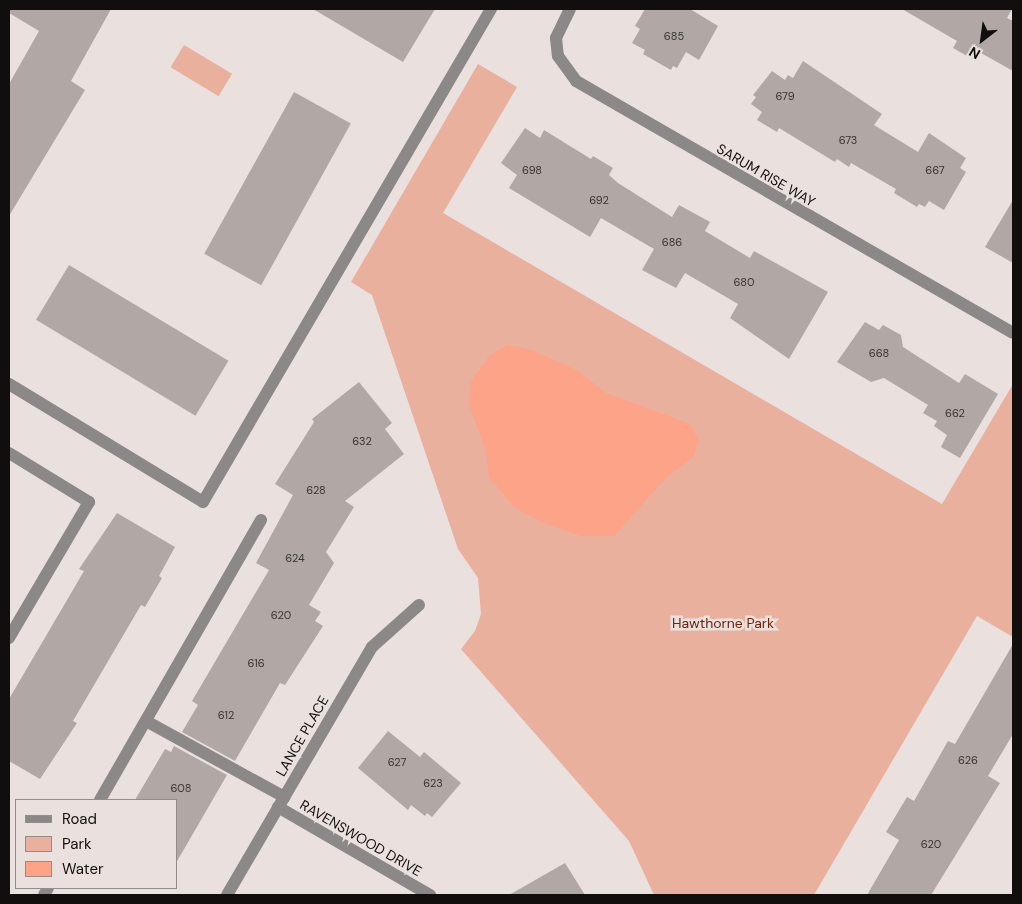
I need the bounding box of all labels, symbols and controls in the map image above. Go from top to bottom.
north arrow [957,15,1007,65]
house number: 685 [664,29,684,43]
text: N [966,43,983,63]
house number: 679 [775,89,795,103]
house number: 673 [839,133,857,147]
street label: SARUM RISE WAY [714,140,818,210]
house number: 698 [522,163,542,177]
house number: 667 [925,163,945,177]
house number: 692 [589,193,609,207]
house number: 686 [662,235,682,249]
house number: 680 [733,275,755,289]
house number: 668 [869,346,889,360]
house number: 662 [945,406,965,420]
house number: 632 [352,434,372,448]
house number: 628 [306,483,326,497]
house number: 624 [285,551,305,565]
house number: 620 [271,608,291,622]
park label: Hawthorne Park [672,615,774,631]
house number: 616 [247,656,265,670]
street label: LANCE PLACE [272,693,332,779]
house number: 612 [218,708,234,722]
house number: 626 [958,753,978,767]
house number: 627 [388,755,406,769]
house number: 623 [423,776,443,790]
house number: 608 [170,781,192,795]
street label: RAVENSWOOD DRIVE [297,796,425,880]
legend [15,799,178,889]
text: Road [62,809,97,829]
text: Park [62,834,92,854]
house number: 620 [921,837,941,851]
text: Water [62,859,103,879]

